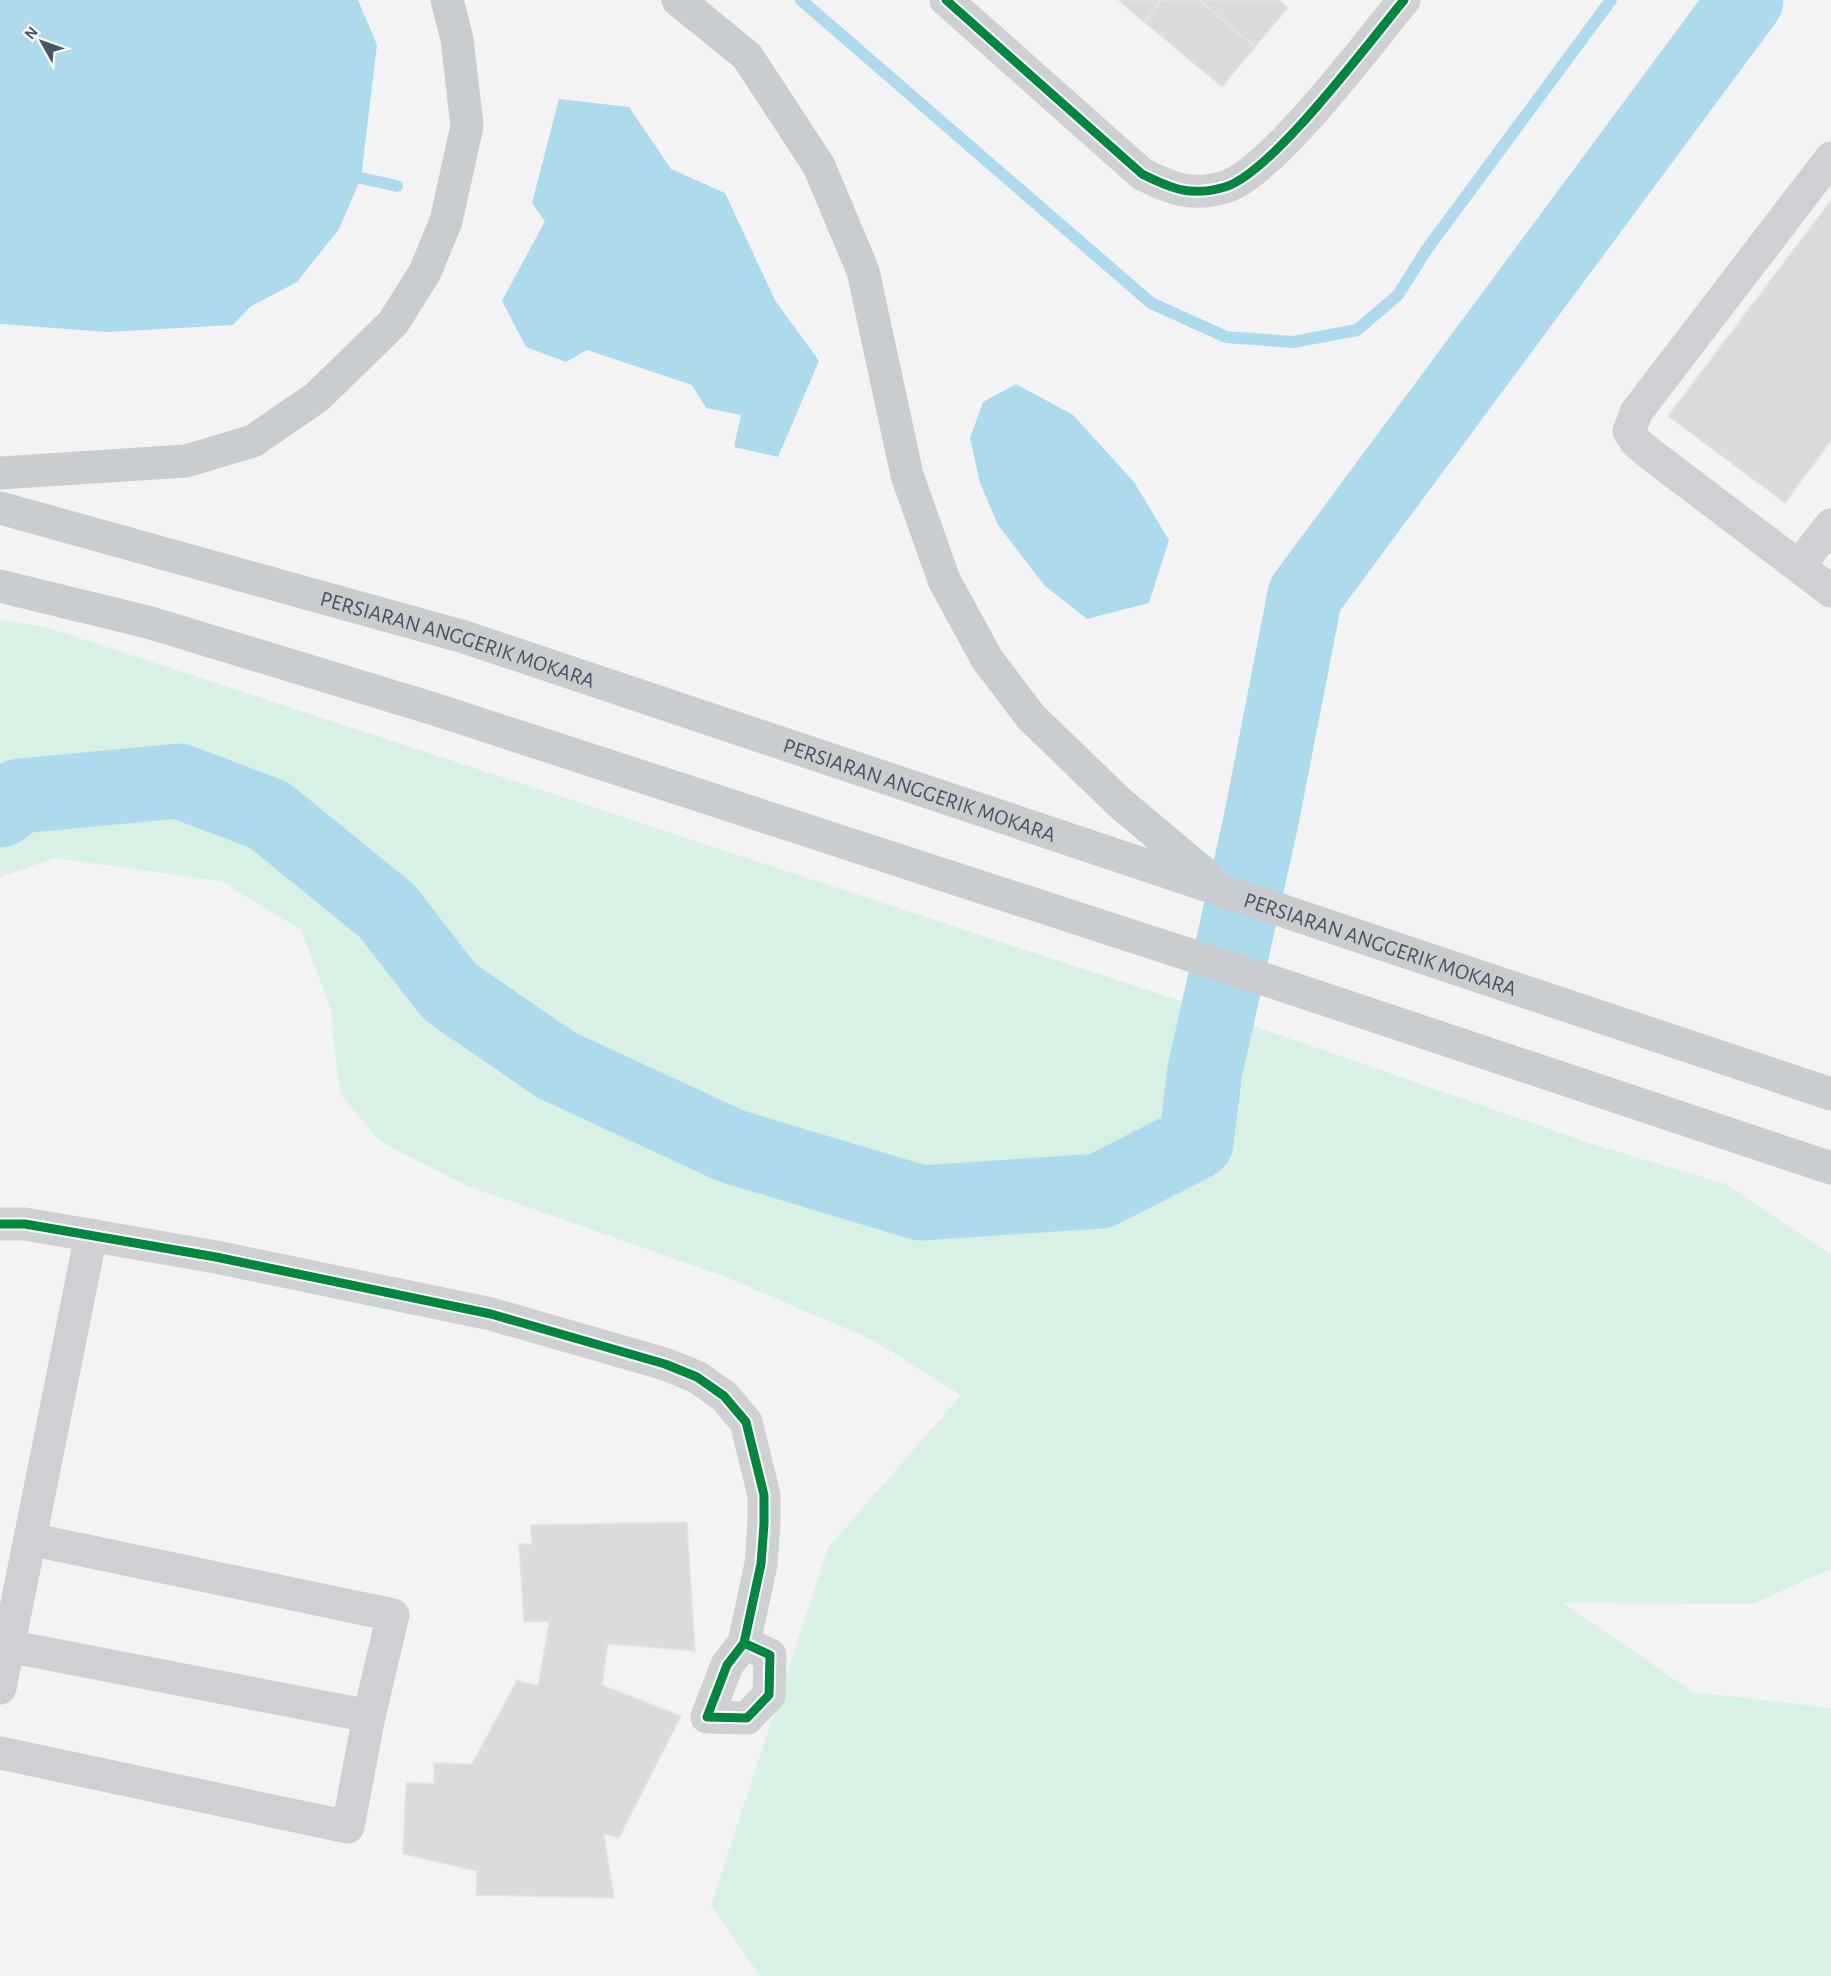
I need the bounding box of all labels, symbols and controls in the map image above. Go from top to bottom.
north arrow [12,12,72,72]
text: N [22,24,41,42]
street label: PERSIARAN ANGGERIK MOKARA [318,587,598,692]
street label: PERSIARAN ANGGERIK MOKARA [780,734,1059,846]
street label: PERSIARAN ANGGERIK MOKARA [1241,889,1520,1000]

